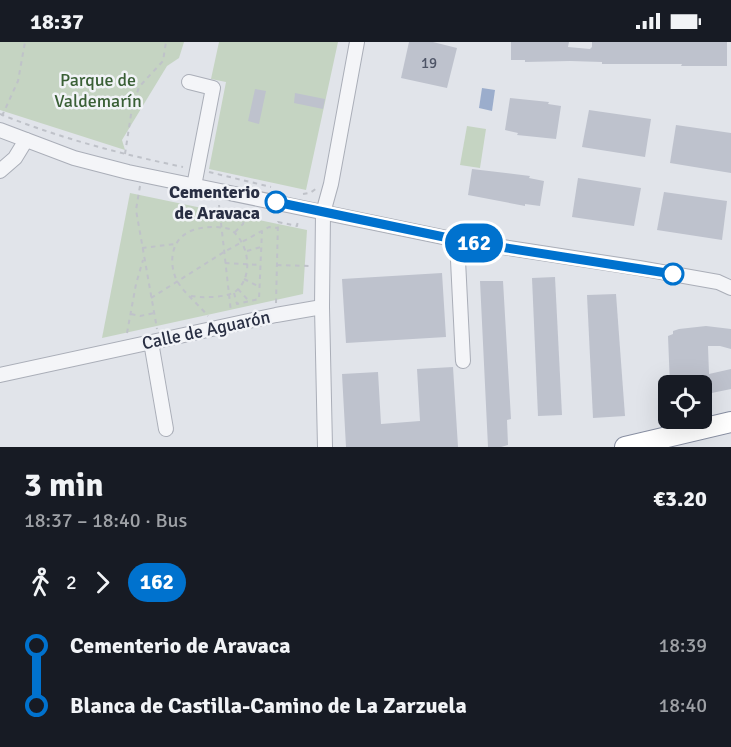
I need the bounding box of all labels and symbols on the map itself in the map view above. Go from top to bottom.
house number: 19 [421,54,437,72]
park label: Parque de Valdemarín [54,69,142,112]
place label: Cementerio de Aravaca [169,181,260,224]
marker: Cementerio de Aravaca [265,191,287,213]
line badge: 162 [440,224,508,262]
unlabelled marker [662,263,684,285]
street label: Calle de Aguarón [140,306,272,354]

